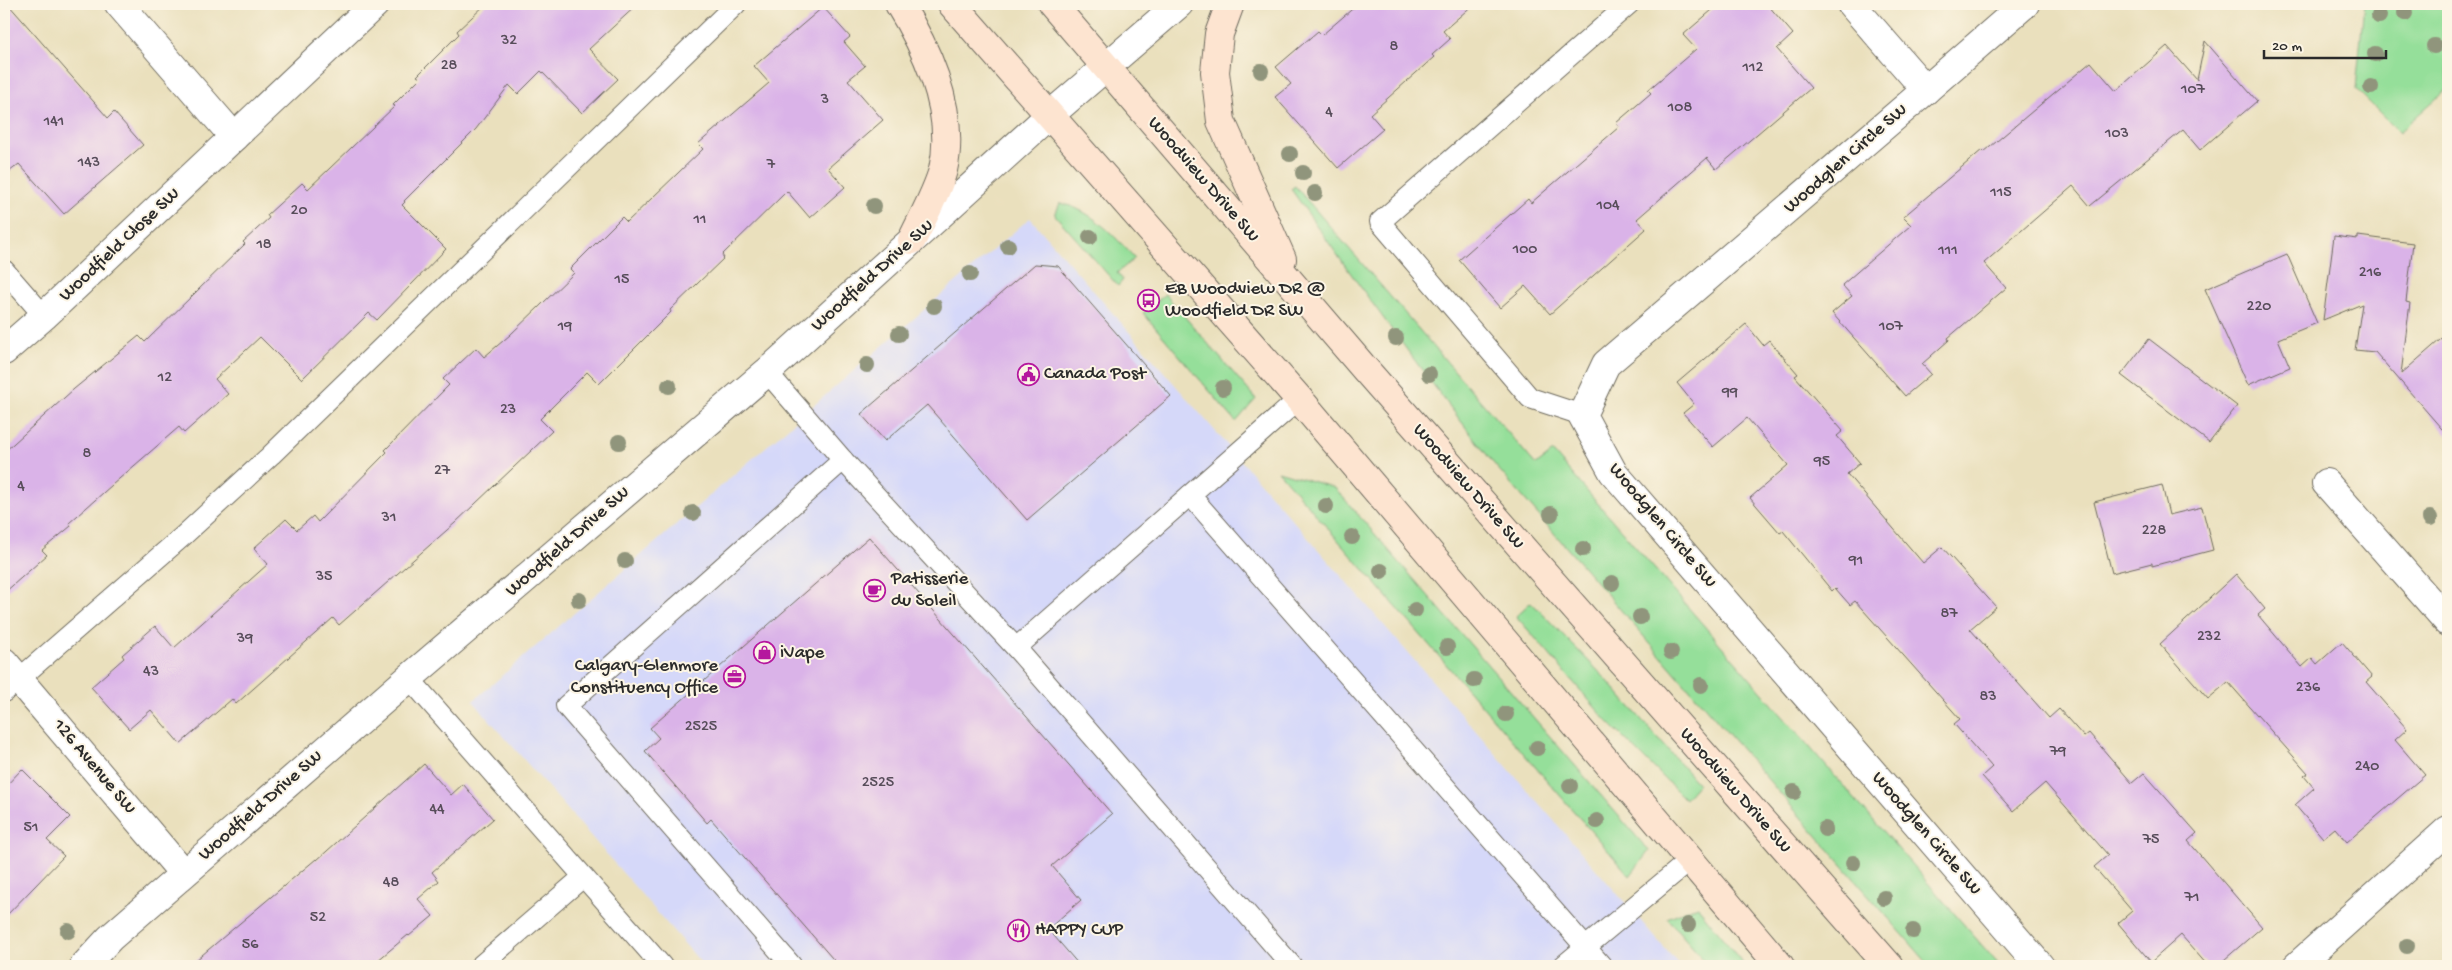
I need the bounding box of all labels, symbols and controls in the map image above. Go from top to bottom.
scale bar [2264,28,2387,60]
house number: 32 [500,32,517,51]
house number: 8 [1390,38,1399,57]
text: 20 m [2272,38,2302,56]
house number: 28 [441,57,458,76]
house number: 112 [1742,59,1764,78]
house number: 107 [2180,81,2206,100]
house number: 3 [820,91,829,110]
house number: 108 [1667,99,1692,118]
street label: Woodglen Circle SW [1779,99,1913,219]
house number: 4 [1325,104,1333,123]
street label: Woodview Drive SW [1142,112,1264,248]
house number: 141 [43,113,64,132]
house number: 103 [2104,125,2129,144]
house number: 143 [77,154,100,173]
house number: 7 [766,156,776,175]
street label: Woodfield Close SW [55,183,185,307]
house number: 115 [1989,184,2012,203]
house number: 104 [1595,197,1620,216]
house number: 20 [291,202,307,221]
house number: 11 [693,211,706,230]
street label: Woodfield Drive SW [807,215,939,337]
house number: 18 [255,236,272,255]
house number: 100 [1512,241,1537,260]
house number: 111 [1937,242,1958,261]
house number: 216 [2359,264,2382,283]
house number: 15 [614,271,629,290]
place label: EB Woodview DR @ Woodfield DR SW [1165,278,1325,323]
bus stop icon: EB Woodview DR @ Woodfield DR SW [1137,288,1161,312]
house number: 220 [2247,298,2271,317]
house number: 19 [557,318,572,337]
house number: 107 [1878,318,1904,337]
public building icon: Canada Post [1016,362,1040,386]
place label: Canada Post [1044,363,1148,386]
house number: 12 [157,369,172,388]
house number: 99 [1721,384,1738,403]
house number: 23 [500,401,516,420]
street label: Woodview Drive SW [1407,419,1529,555]
house number: 8 [83,445,92,464]
house number: 95 [1813,453,1830,472]
street label: Woodglen Circle SW [1603,459,1721,593]
house number: 27 [434,462,451,481]
house number: 4 [17,478,25,497]
street label: Woodfield Drive SW [501,482,635,602]
house number: 31 [381,509,396,528]
house number: 228 [2142,522,2166,541]
house number: 91 [1848,552,1863,571]
house number: 35 [315,568,332,587]
place label: Patisserie du Soleil [890,568,969,613]
cafe icon: Patisserie du Soleil [863,578,887,602]
house number: 87 [1940,605,1958,624]
house number: 232 [2197,628,2221,647]
house number: 39 [236,630,253,649]
shop icon: iVape [752,641,776,665]
place label: iVape [780,642,825,665]
place label: Calgary-Glenmore Constituency Office [571,655,718,700]
house number: 43 [143,663,159,682]
office icon: Calgary-Glenmore Constituency Office [722,665,746,689]
house number: 236 [2296,679,2321,698]
house number: 83 [1979,688,1997,707]
street label: 126 Avenue SW [47,714,141,819]
house number: 2525 [685,718,717,737]
street label: Woodview Drive SW [1674,723,1796,859]
house number: 79 [2049,743,2066,762]
street label: Woodfield Drive SW [194,746,328,866]
house number: 240 [2355,758,2379,777]
street label: Woodglen Circle SW [1866,767,1986,901]
house number: 2525 [862,774,894,793]
house number: 44 [429,801,445,820]
house number: 51 [24,819,38,838]
house number: 75 [2142,831,2159,850]
house number: 48 [383,874,399,893]
house number: 71 [2184,889,2199,908]
house number: 52 [310,909,326,928]
restaurant icon: HAPPY CUP [1007,918,1031,942]
place label: HAPPY CUP [1035,919,1124,942]
house number: 56 [242,936,259,955]

